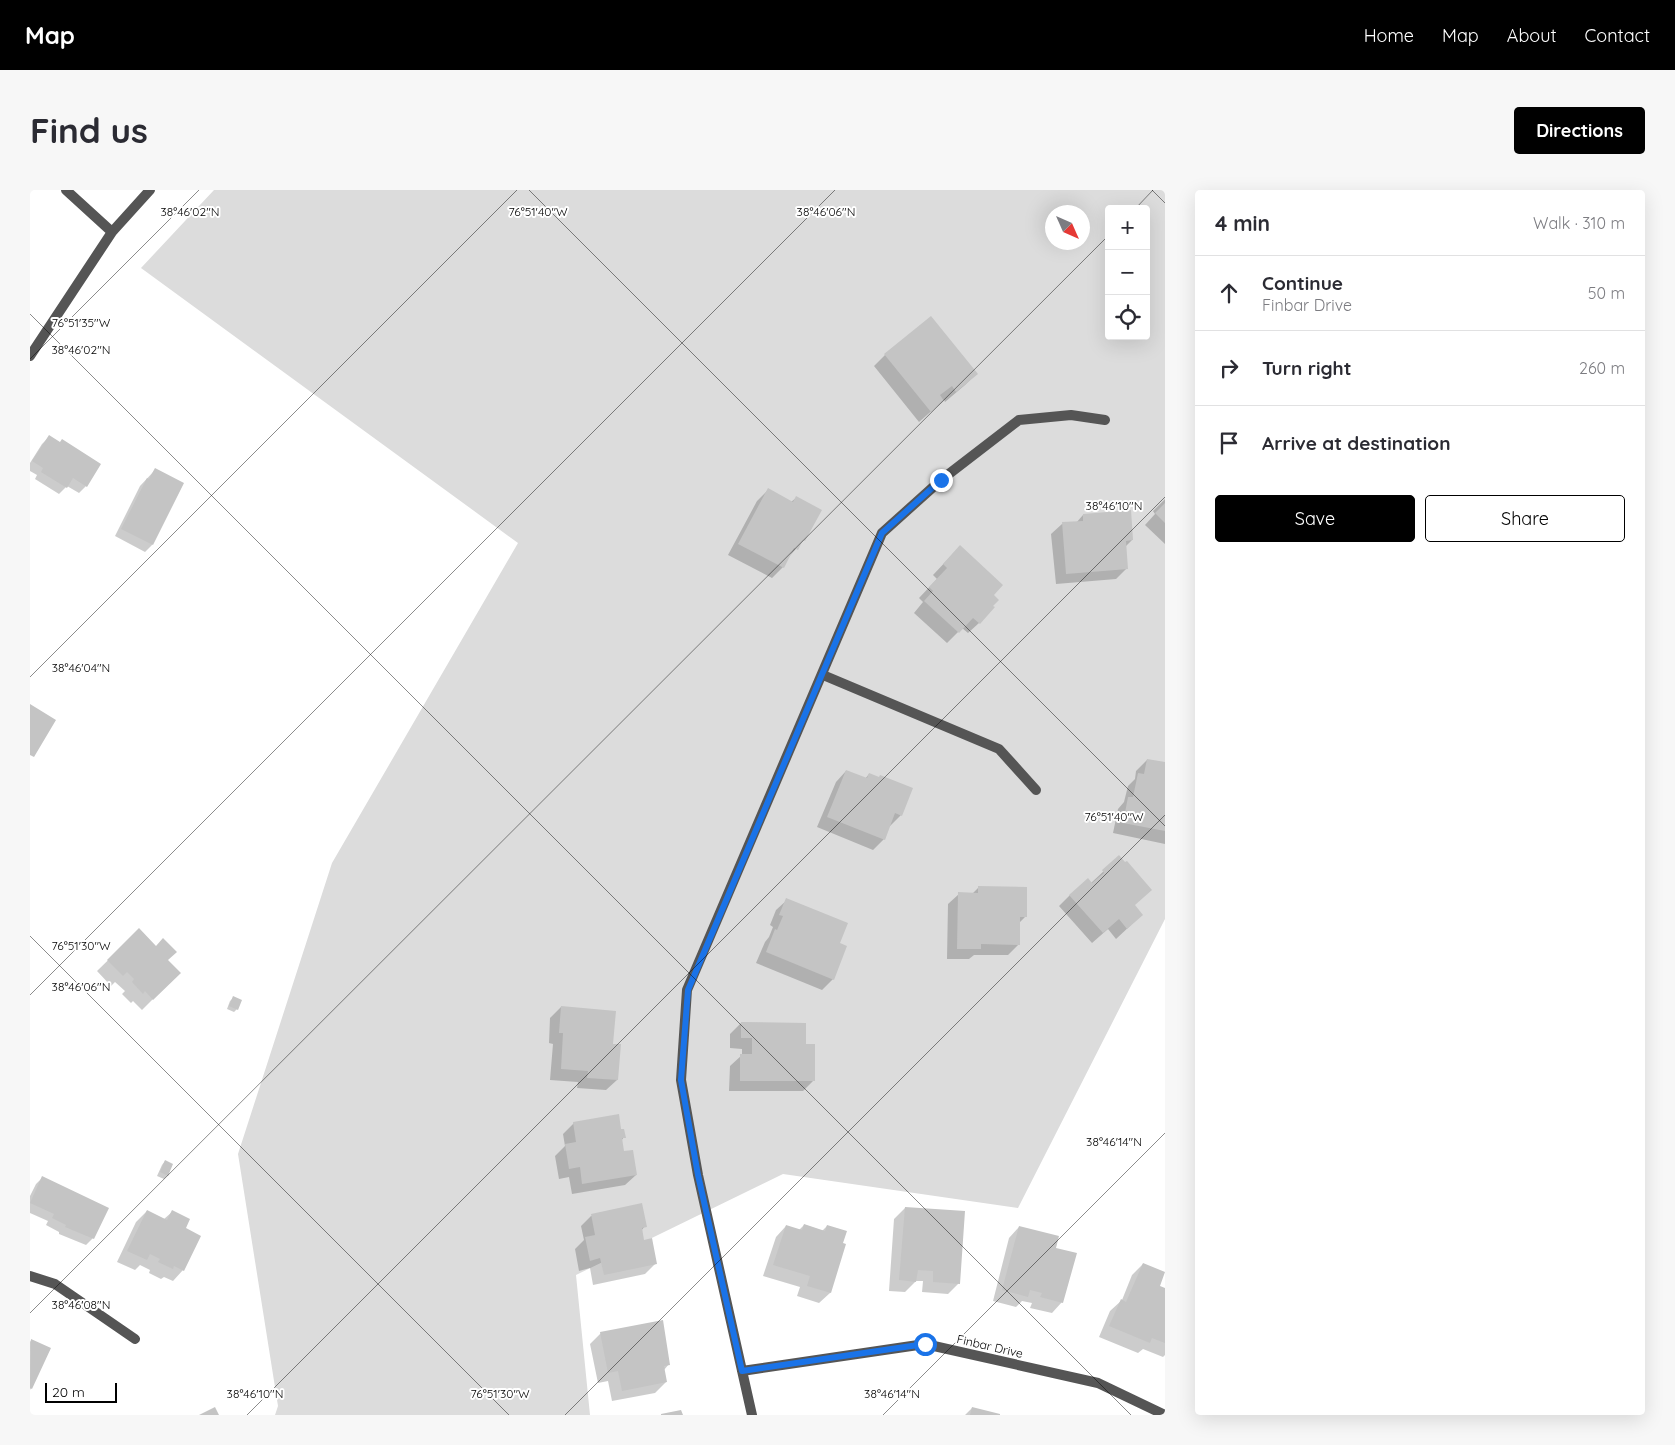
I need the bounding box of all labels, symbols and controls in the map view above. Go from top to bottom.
text: Map [25,20,75,50]
text: Home [1364,24,1414,47]
text: Map [1442,24,1479,47]
text: About [1507,24,1557,47]
text: Contact [1585,24,1650,47]
button: Directions [1514,107,1645,154]
text: Find us [30,108,148,152]
text: 38°46'02"N [161,204,219,219]
text: 76°51'40"W [508,204,568,219]
text: 38°46'06"N [797,204,855,219]
north arrow [1045,205,1090,250]
map controls [1105,205,1150,340]
button: + [1105,205,1150,250]
text: 4 min [1215,210,1270,236]
text: Walk · 310 m [1533,213,1625,233]
button: − [1105,250,1150,295]
text: Continue [1262,271,1343,295]
icon: ahead [1215,279,1243,307]
text: 50 m [1588,283,1625,303]
button: locate [1105,295,1150,340]
text: Finbar Drive [1262,295,1352,315]
text: 76°51'35"W [52,315,111,330]
text: 38°46'02"N [52,342,110,357]
icon: right [1215,354,1243,382]
text: Turn right [1262,356,1351,380]
text: 260 m [1579,358,1625,378]
icon: arrive [1215,429,1243,457]
text: Arrive at destination [1262,431,1451,455]
route end [930,469,953,492]
button: Save [1215,495,1415,542]
button: Share [1425,495,1625,542]
text: 38°46'10"N [1086,498,1142,513]
text: 38°46'04"N [52,660,110,675]
text: 76°51'40"W [1084,809,1144,824]
text: 76°51'30"W [51,938,111,953]
text: 38°46'06"N [52,979,110,994]
text: 38°46'14"N [1086,1134,1142,1149]
text: 38°46'08"N [52,1297,110,1312]
street label: Finbar Drive [955,1331,1025,1361]
route start [914,1333,937,1356]
scale bar [45,1380,118,1403]
text: 20 m [52,1383,85,1401]
text: 38°46'10"N [227,1386,283,1401]
text: 76°51'30"W [470,1386,530,1401]
text: 38°46'14"N [864,1386,920,1401]

